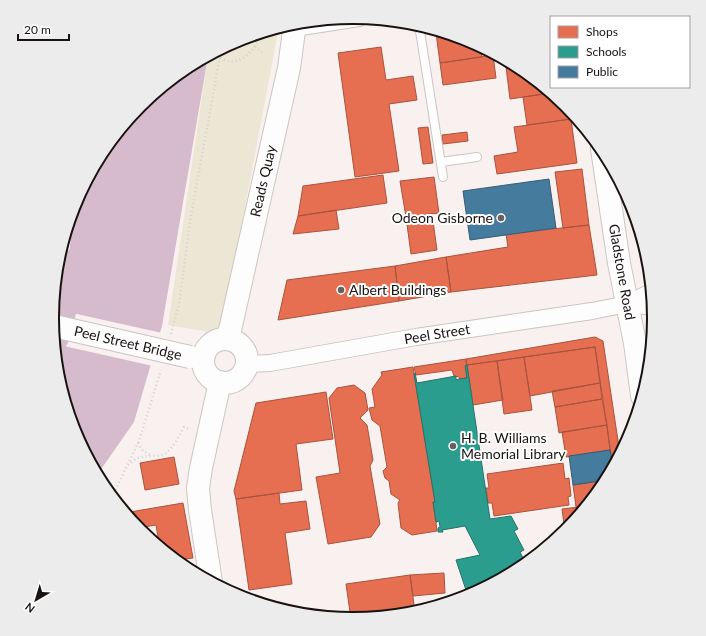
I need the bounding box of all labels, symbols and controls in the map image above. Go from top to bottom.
scale bar [18,16,69,42]
legend [550,16,690,88]
text: 20 m [24,22,51,37]
text: Shops [586,24,618,39]
text: Schools [586,44,627,59]
text: Public [586,64,618,79]
street label: Reads Quay [246,143,279,218]
place label: Odeon Gisborne [392,209,493,226]
marker: Odeon Gisborne [496,213,506,223]
street label: Gladstone Road [606,223,639,321]
place label: Albert Buildings [349,281,446,298]
marker: Albert Buildings [336,285,346,295]
street label: Peel Street [403,320,471,347]
street label: Peel Street Bridge [73,322,184,363]
place label: H. B. Williams Memorial Library [461,429,566,462]
marker: H. B. Williams Memorial Library [448,441,458,451]
north arrow [16,580,56,620]
text: N [22,601,37,616]

